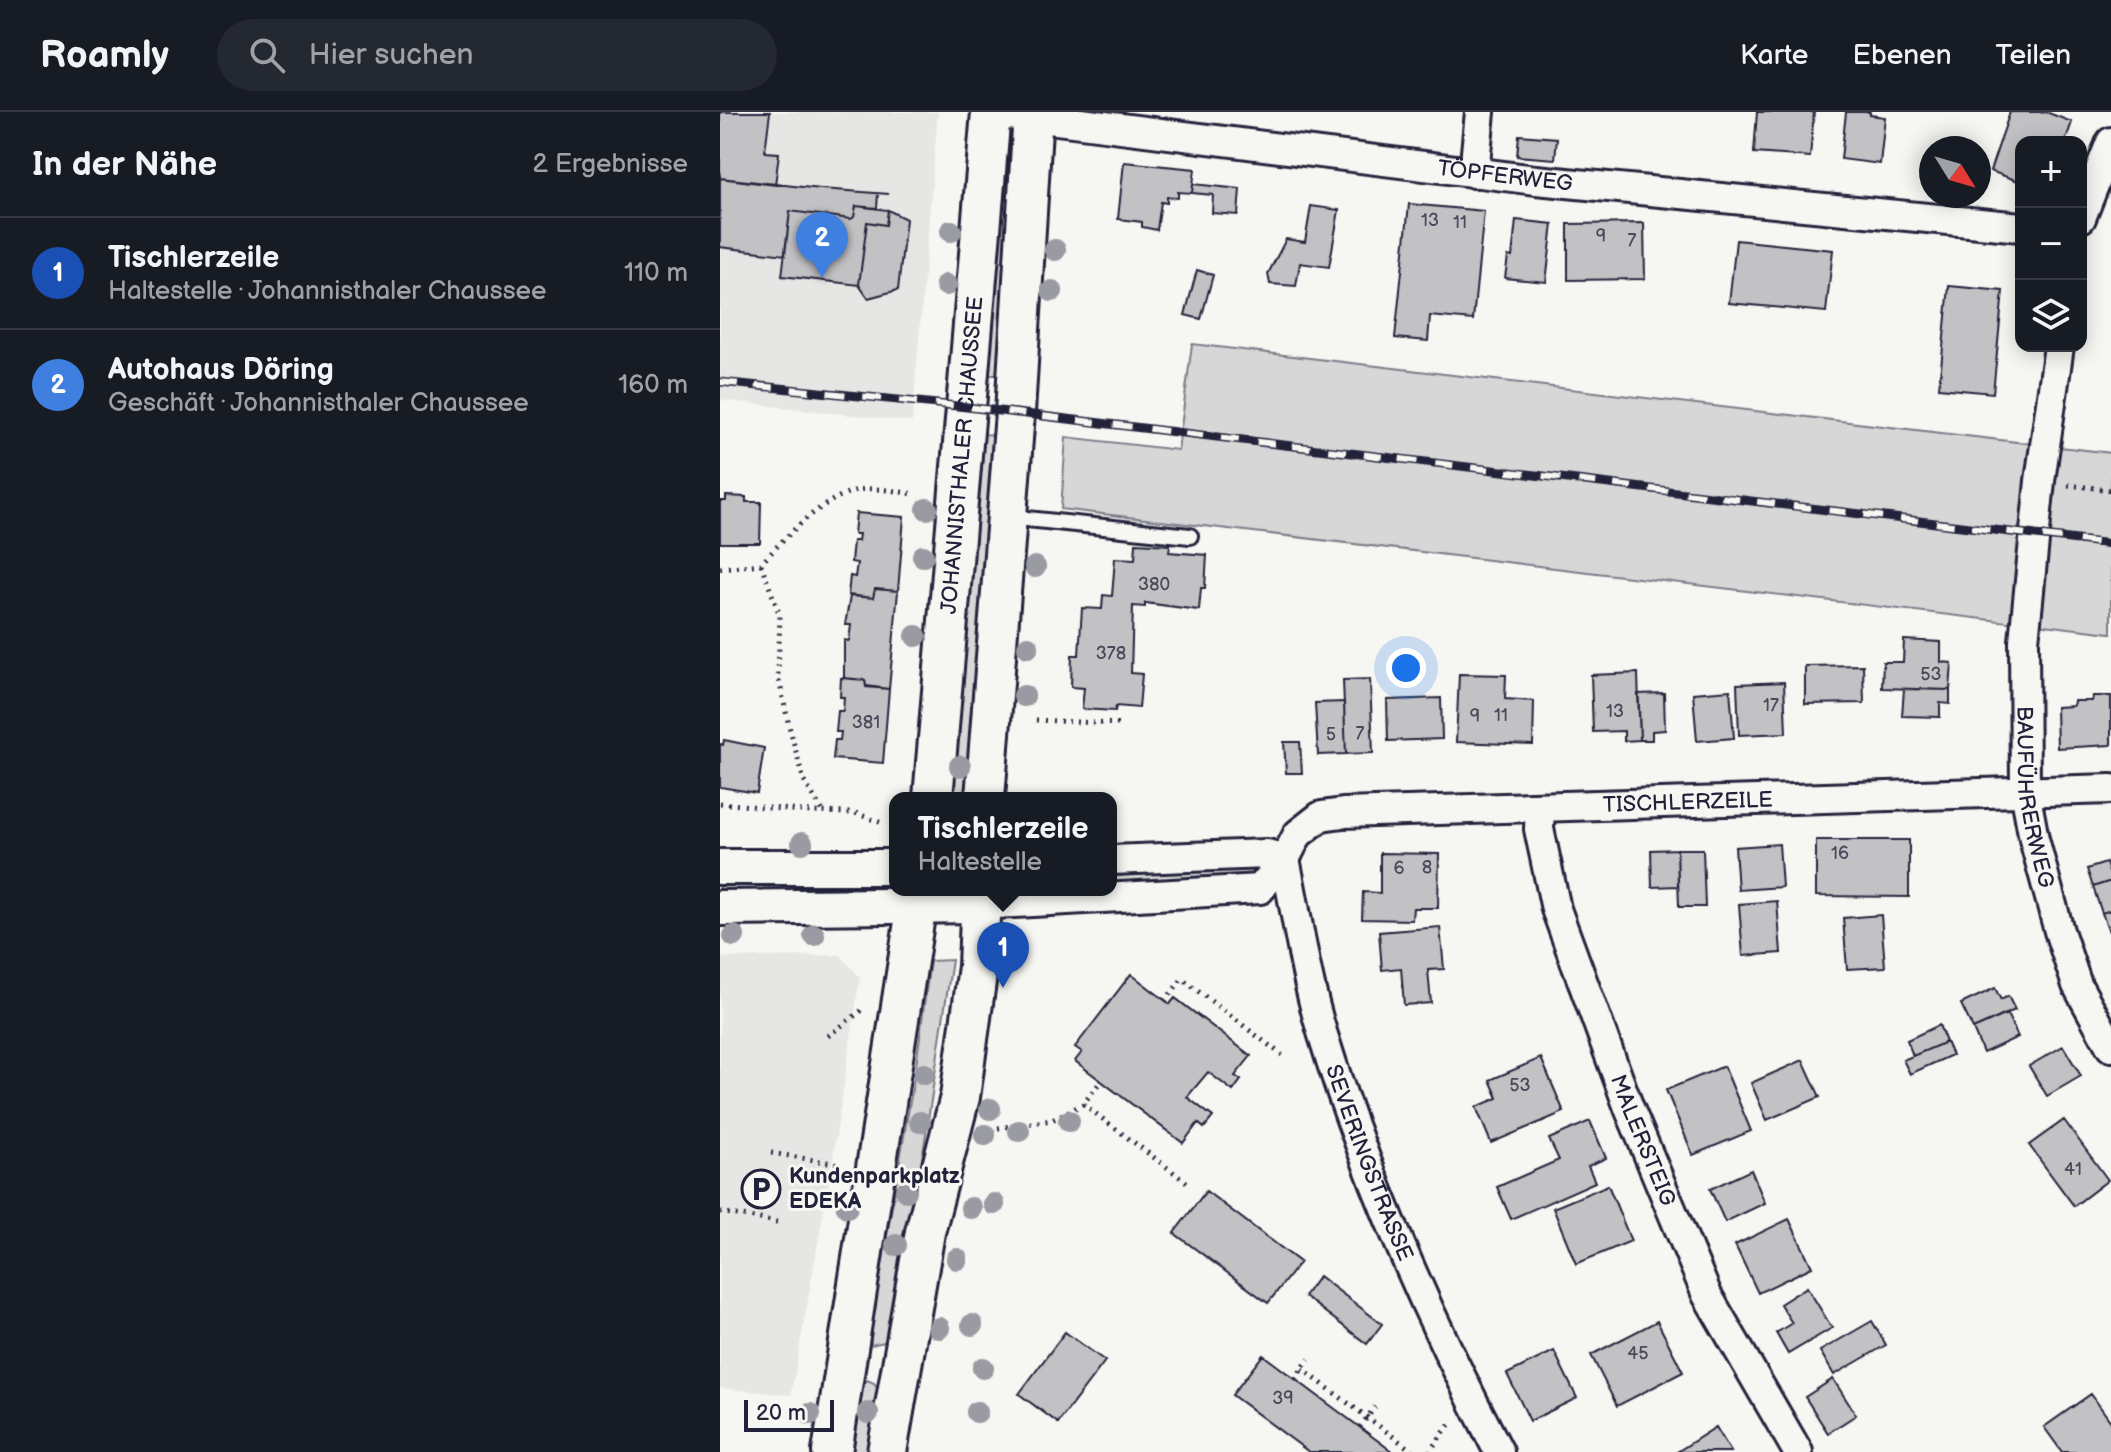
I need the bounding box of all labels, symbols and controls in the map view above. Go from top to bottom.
search box [217,19,777,91]
text: Roamly [40,33,169,78]
icon: search [245,33,289,77]
text: Hier suchen [309,37,473,73]
text: Karte [1740,39,1808,72]
text: Ebenen [1852,39,1952,72]
text: Teilen [1996,39,2071,72]
north arrow [1919,136,1991,208]
map controls [2015,136,2087,352]
button: + [2015,136,2087,208]
text: In der Nähe [32,144,217,185]
text: 2 Ergebnisse [533,149,688,180]
street label: TÖPFERWEG [1436,154,1574,197]
button: − [2015,208,2087,280]
house number: 13 [1421,210,1439,231]
pin: 2 [796,212,848,278]
house number: 11 [1453,212,1467,233]
house number: 9 [1596,226,1606,247]
house number: 7 [1628,230,1637,251]
text: Tischlerzeile [108,240,279,276]
text: 1 [53,258,63,289]
text: 110 m [624,258,688,289]
text: Haltestelle · Johannisthaler Chaussee [108,276,546,307]
button: layers [2015,280,2087,352]
street label: JOHANNISTHALER CHAUSSEE [935,295,989,615]
text: Autohaus Döring [108,352,334,388]
text: 2 [50,370,66,401]
text: 160 m [618,370,688,401]
text: Geschäft · Johannisthaler Chaussee [108,388,529,419]
house number: 380 [1138,574,1170,595]
house number: 378 [1096,643,1126,664]
your location [1386,648,1426,688]
house number: 53 [1920,664,1942,685]
house number: 17 [1763,695,1779,716]
house number: 13 [1606,701,1624,722]
house number: 11 [1494,705,1508,726]
house number: 9 [1470,706,1480,727]
street label: BAUFÜHRERWEG [2011,706,2060,891]
house number: 381 [852,712,880,733]
house number: 7 [1356,723,1365,744]
house number: 5 [1326,724,1336,745]
street label: TISCHLERZEILE [1602,786,1773,818]
popup [889,792,1117,896]
text: Tischlerzeile [917,811,1089,847]
house number: 16 [1831,843,1849,864]
text: Haltestelle [917,847,1042,878]
house number: 8 [1422,857,1432,878]
house number: 6 [1394,858,1405,879]
pin: 1 [977,922,1029,988]
street label: SEVERINGSTRASSE [1320,1061,1419,1265]
street label: MALERSTEIG [1604,1071,1682,1210]
house number: 53 [1509,1075,1531,1096]
house number: 41 [2064,1159,2082,1180]
place label: Kundenparkplatz EDEKA [789,1163,960,1215]
parking icon: Kundenparkplatz EDEKA [740,1168,782,1210]
house number: 45 [1627,1343,1649,1364]
house number: 39 [1272,1388,1294,1409]
scale bar [744,1396,834,1432]
text: 20 m [756,1400,806,1427]

